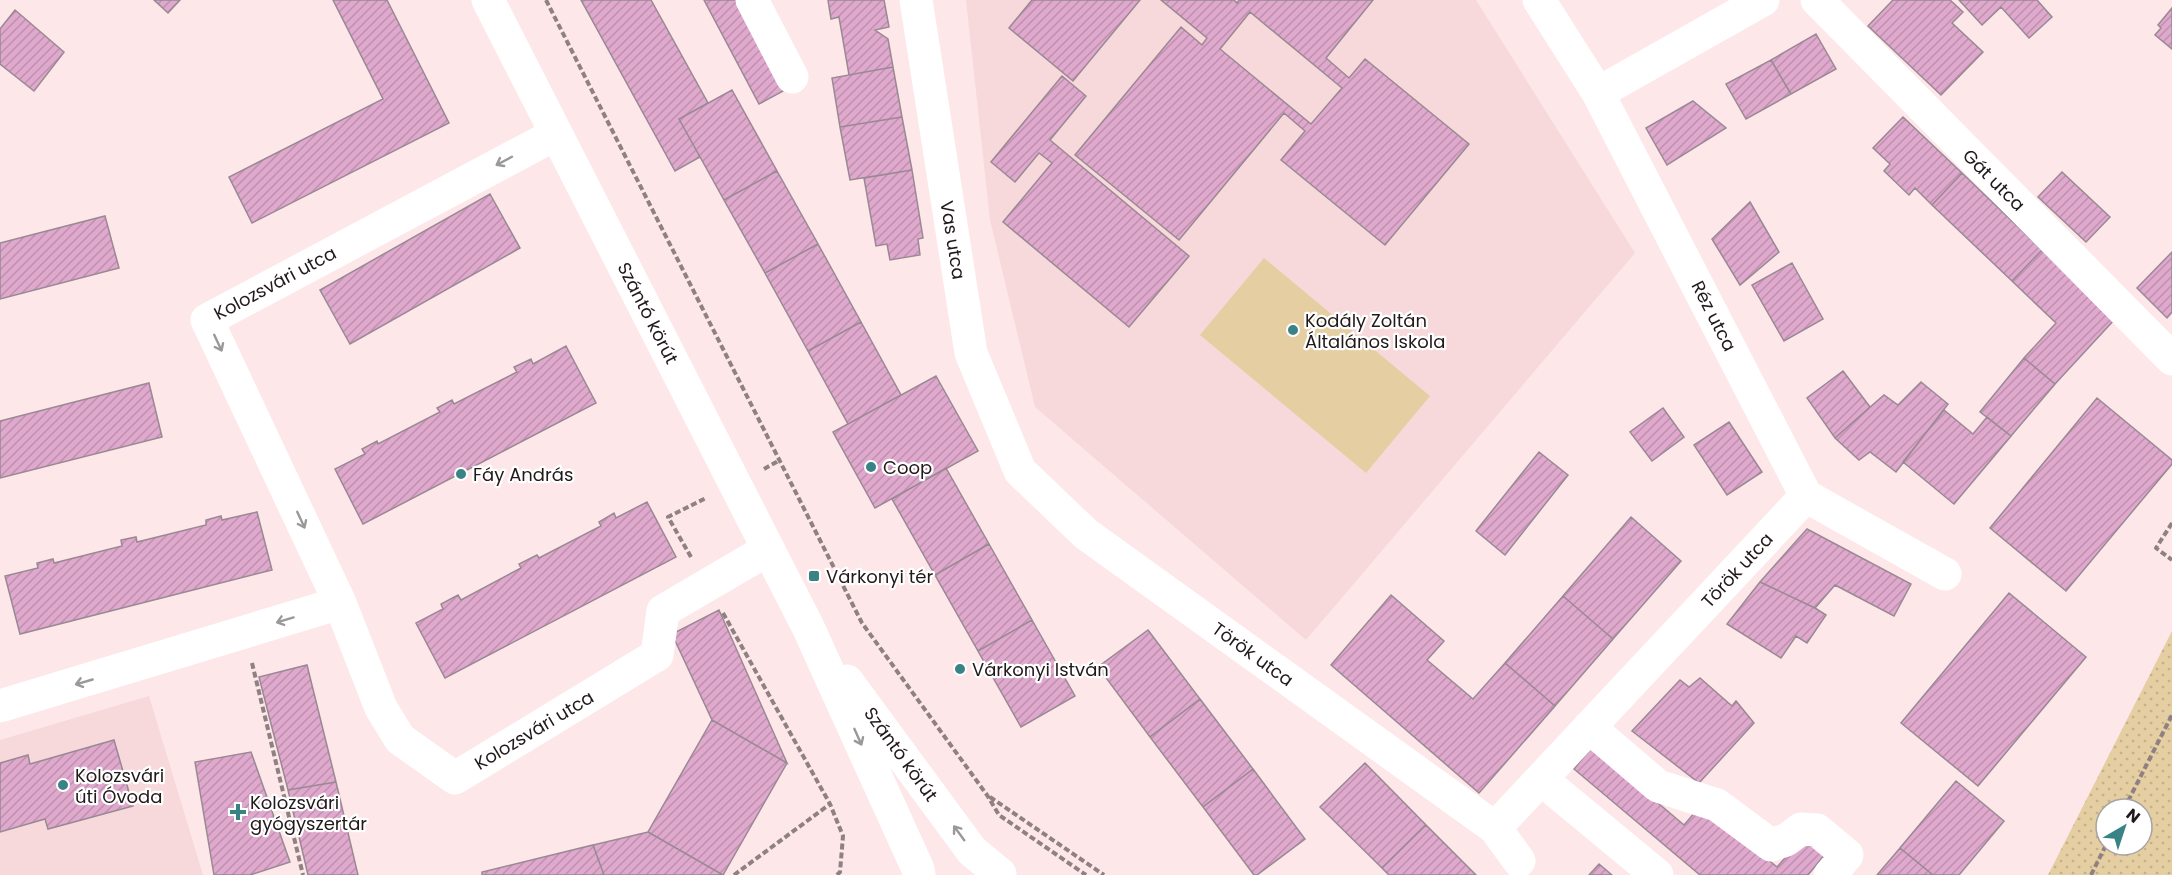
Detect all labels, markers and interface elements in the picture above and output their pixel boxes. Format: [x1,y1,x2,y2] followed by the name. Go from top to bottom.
[1957,143,2031,217] street label: Gát utca
[496,156,514,167] one-way arrow
[934,199,972,281] street label: Vas utca
[209,240,341,326] street label: Kolozsvári utca
[612,258,684,368] street label: Szántó körút
[1686,276,1742,356] street label: Réz utca
[1305,308,1445,354] place label: Kodály Zoltán Általános Iskola
[1286,323,1300,337] marker: Kodály Zoltán Általános Iskola
[213,334,225,352] one-way arrow
[883,455,932,480] place label: Coop
[864,460,878,474] marker: Coop
[473,462,573,487] place label: Fáy András
[454,467,468,481] marker: Fáy András
[296,510,308,528] one-way arrow
[1696,527,1778,613] street label: Török utca
[826,564,933,589] place label: Várkonyi tér
[807,569,821,583] marker: Várkonyi tér
[276,615,295,626] one-way arrow
[1207,616,1299,692] street label: Török utca
[972,657,1109,682] place label: Várkonyi István
[953,662,967,676] marker: Várkonyi István
[75,677,94,688] one-way arrow
[470,684,598,776] street label: Kolozsvári utca
[858,702,944,806] street label: Szántó körút
[853,728,864,746] one-way arrow
[75,763,164,809] place label: Kolozsvári úti Óvoda
[56,778,70,792] marker: Kolozsvári úti Óvoda
[250,790,367,836] place label: Kolozsvári gyógyszertár
[2094,797,2154,857] north arrow
[2121,803,2145,828] text: N
[231,805,245,819] marker: Kolozsvári gyógyszertár
[953,826,965,842] one-way arrow

